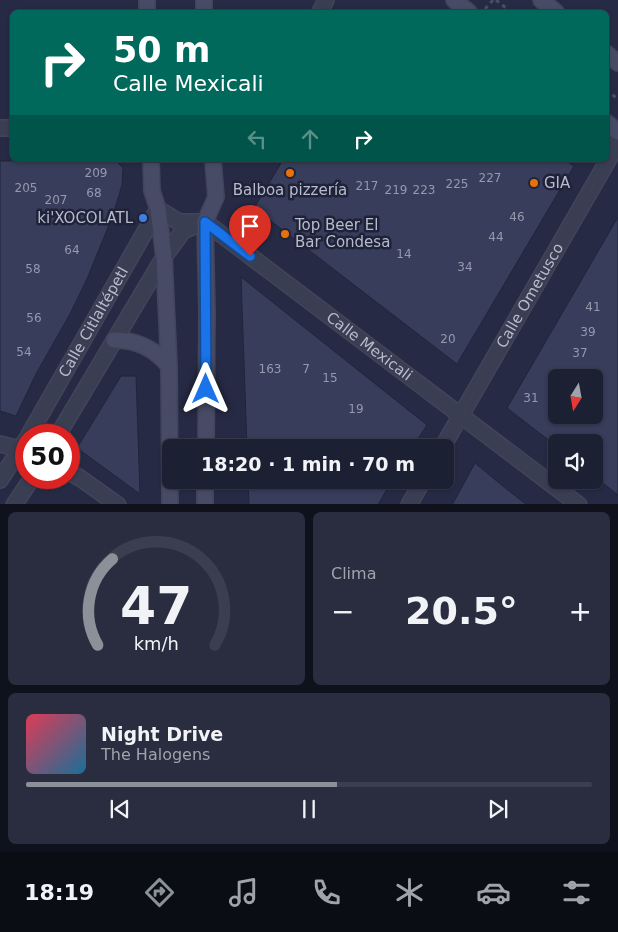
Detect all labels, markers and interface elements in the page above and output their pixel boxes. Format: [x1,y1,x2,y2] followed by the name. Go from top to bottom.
[30,30,95,95] icon: right
[113,30,210,70] text: 50 m
[113,71,264,96] text: Calle Mexicali
[243,125,271,153] icon: left
[296,125,324,153] icon: ahead
[349,125,377,153] icon: right
[85,166,107,180] house number: 209
[284,167,296,179] marker: Balboa pizzería
[479,171,501,185] house number: 227
[544,174,571,192] place label: GIA
[446,177,468,191] house number: 225
[528,177,540,189] marker: GIA
[356,179,378,193] house number: 217
[15,181,37,195] house number: 205
[233,181,347,199] place label: Balboa pizzería
[385,183,407,197] house number: 219
[413,183,435,197] house number: 223
[86,186,102,200] house number: 68
[45,193,67,207] house number: 207
[229,205,271,256] pin
[37,209,134,227] place label: ki'XOCOLATL
[509,210,525,224] house number: 46
[137,212,149,224] marker: ki'XOCOLATL
[236,212,264,240] icon: arrive
[294,216,390,251] place label: Top Beer El Bar Condesa
[279,228,291,240] marker: Top Beer El Bar Condesa
[488,230,504,244] house number: 44
[493,240,567,351] street label: Calle Ometusco
[64,243,80,257] house number: 64
[396,247,412,261] house number: 14
[457,260,473,274] house number: 34
[25,262,41,276] house number: 58
[55,264,132,380] street label: Calle Citlaltépetl
[585,300,601,314] house number: 41
[323,308,416,385] street label: Calle Mexicali
[26,311,42,325] house number: 56
[580,325,596,339] house number: 39
[440,332,456,346] house number: 20
[16,345,32,359] house number: 54
[572,346,588,360] house number: 37
[179,362,231,414] position arrow
[259,362,281,376] house number: 163
[302,362,310,376] house number: 7
[548,369,602,424] north arrow
[548,369,603,489] map controls
[322,371,338,385] house number: 15
[523,391,539,405] house number: 31
[348,402,364,416] house number: 19
[15,424,80,489] speed limit sign: 50
[548,434,603,489] button: sound
[201,453,415,475] text: 18:20 · 1 min · 70 m
[331,564,376,583] text: Clima
[120,576,193,636] text: 47
[405,589,518,633] text: 20.5°
[331,595,354,628] text: −
[569,595,592,628] text: +
[134,633,179,654] text: km/h
[101,723,223,745] text: Night Drive
[101,745,210,764] text: The Halogens
[106,795,134,823] icon: previous
[295,795,323,823] icon: pause
[484,795,512,823] icon: next
[142,875,177,910] icon: directions
[226,875,261,910] icon: music
[309,875,344,910] icon: phone
[392,875,427,910] icon: climate
[476,875,511,910] icon: car
[559,875,594,910] icon: filters
[24,880,94,905] text: 18:19

